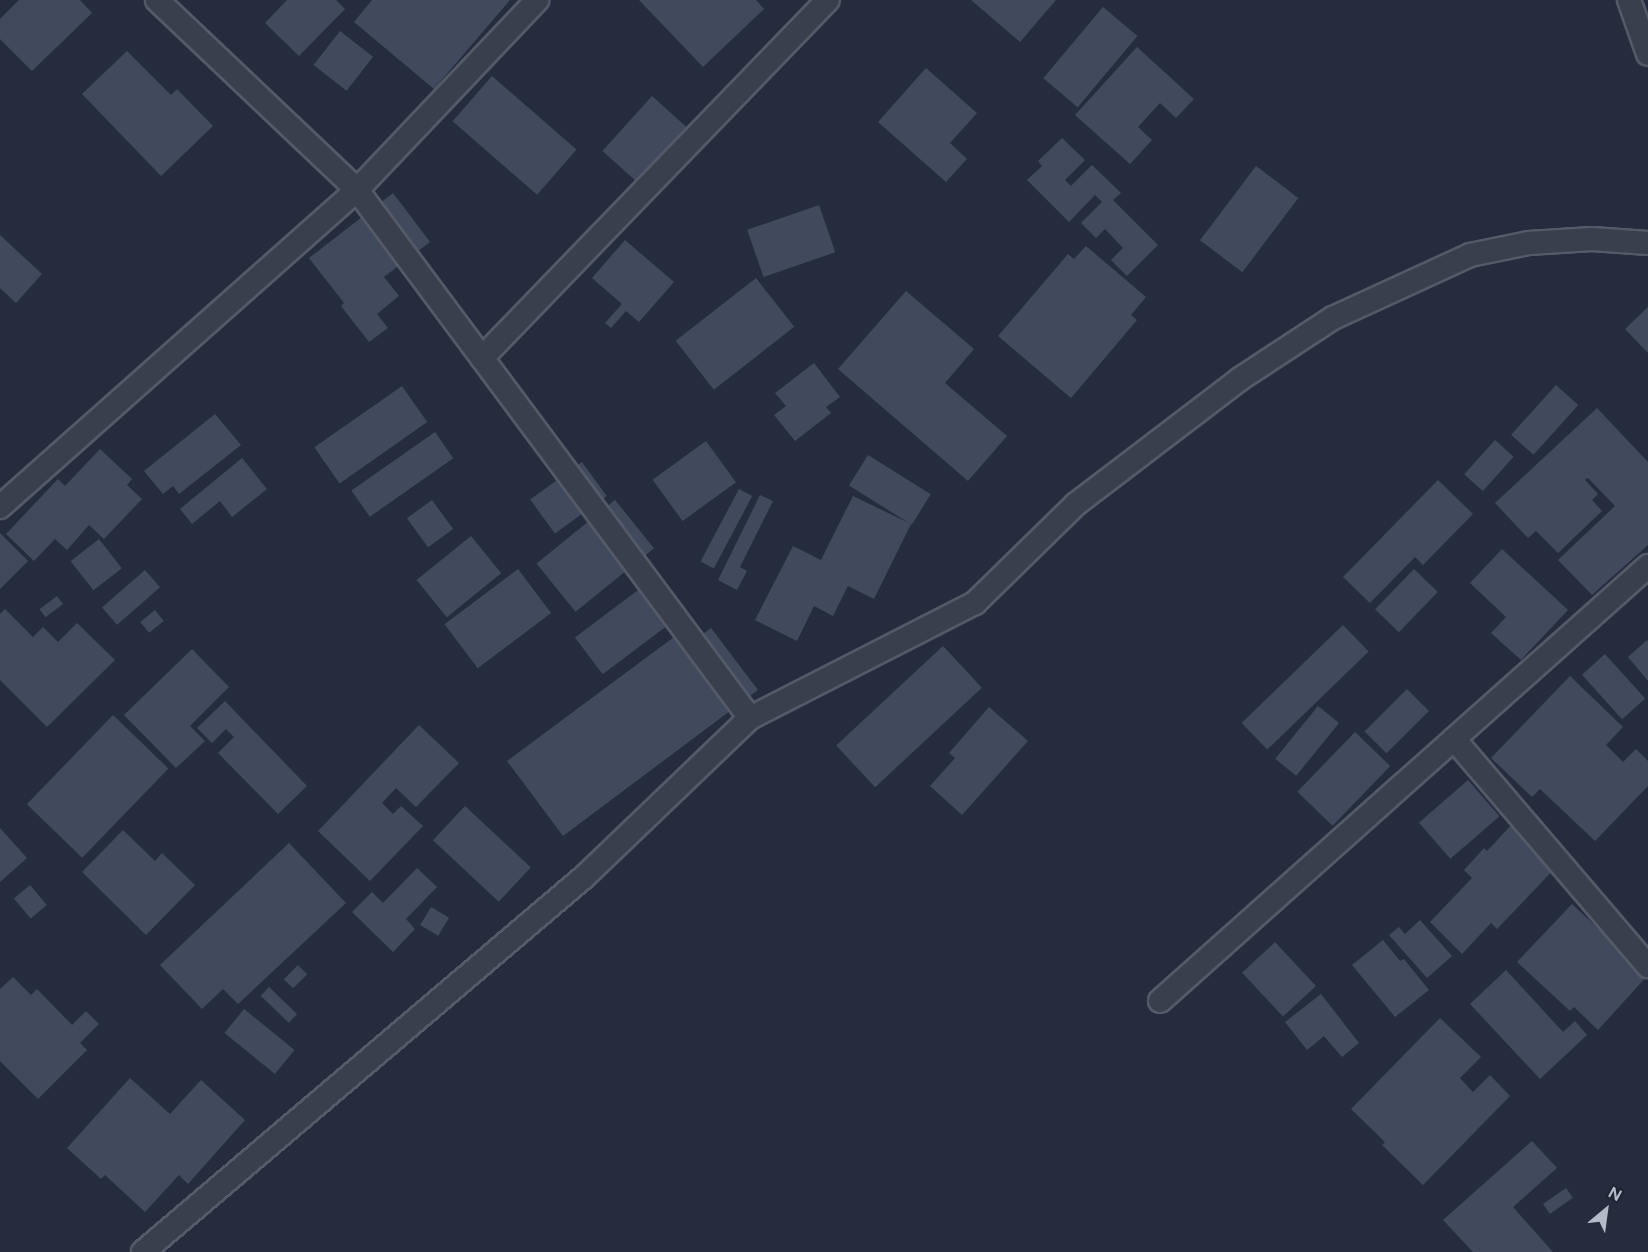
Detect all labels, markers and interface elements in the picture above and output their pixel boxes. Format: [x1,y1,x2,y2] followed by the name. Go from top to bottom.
[1576,1180,1636,1240] north arrow
[1605,1183,1625,1205] text: N

